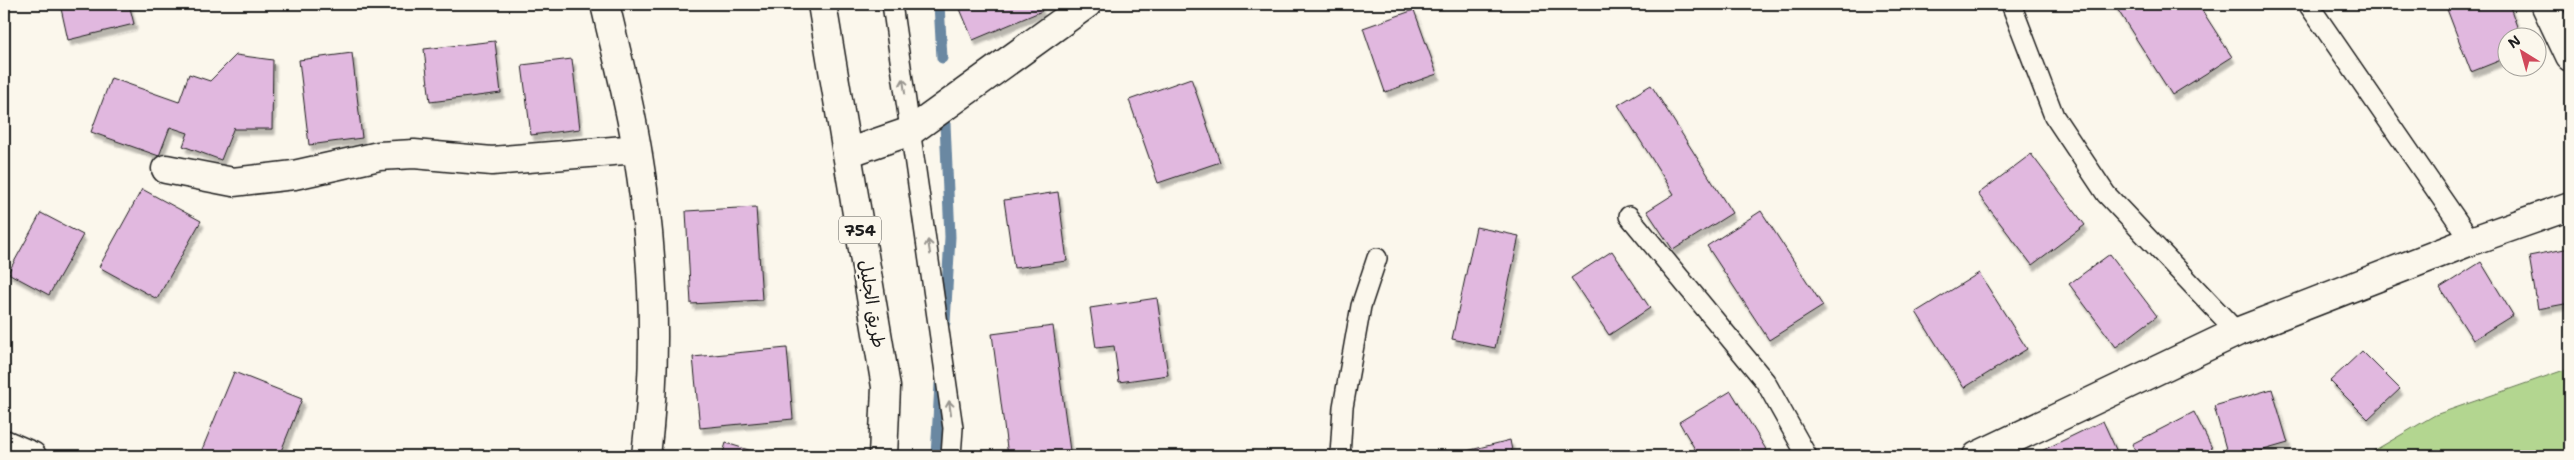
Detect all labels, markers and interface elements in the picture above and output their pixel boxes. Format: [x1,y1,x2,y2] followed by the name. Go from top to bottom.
[2496,28,2546,78] north arrow
[2504,31,2524,52] text: N
[899,78,909,94] one-way arrow
[839,216,881,244] road number: 754
[923,239,933,255] one-way arrow
[853,258,891,350] street label: طريق الجليل
[945,400,955,416] one-way arrow

